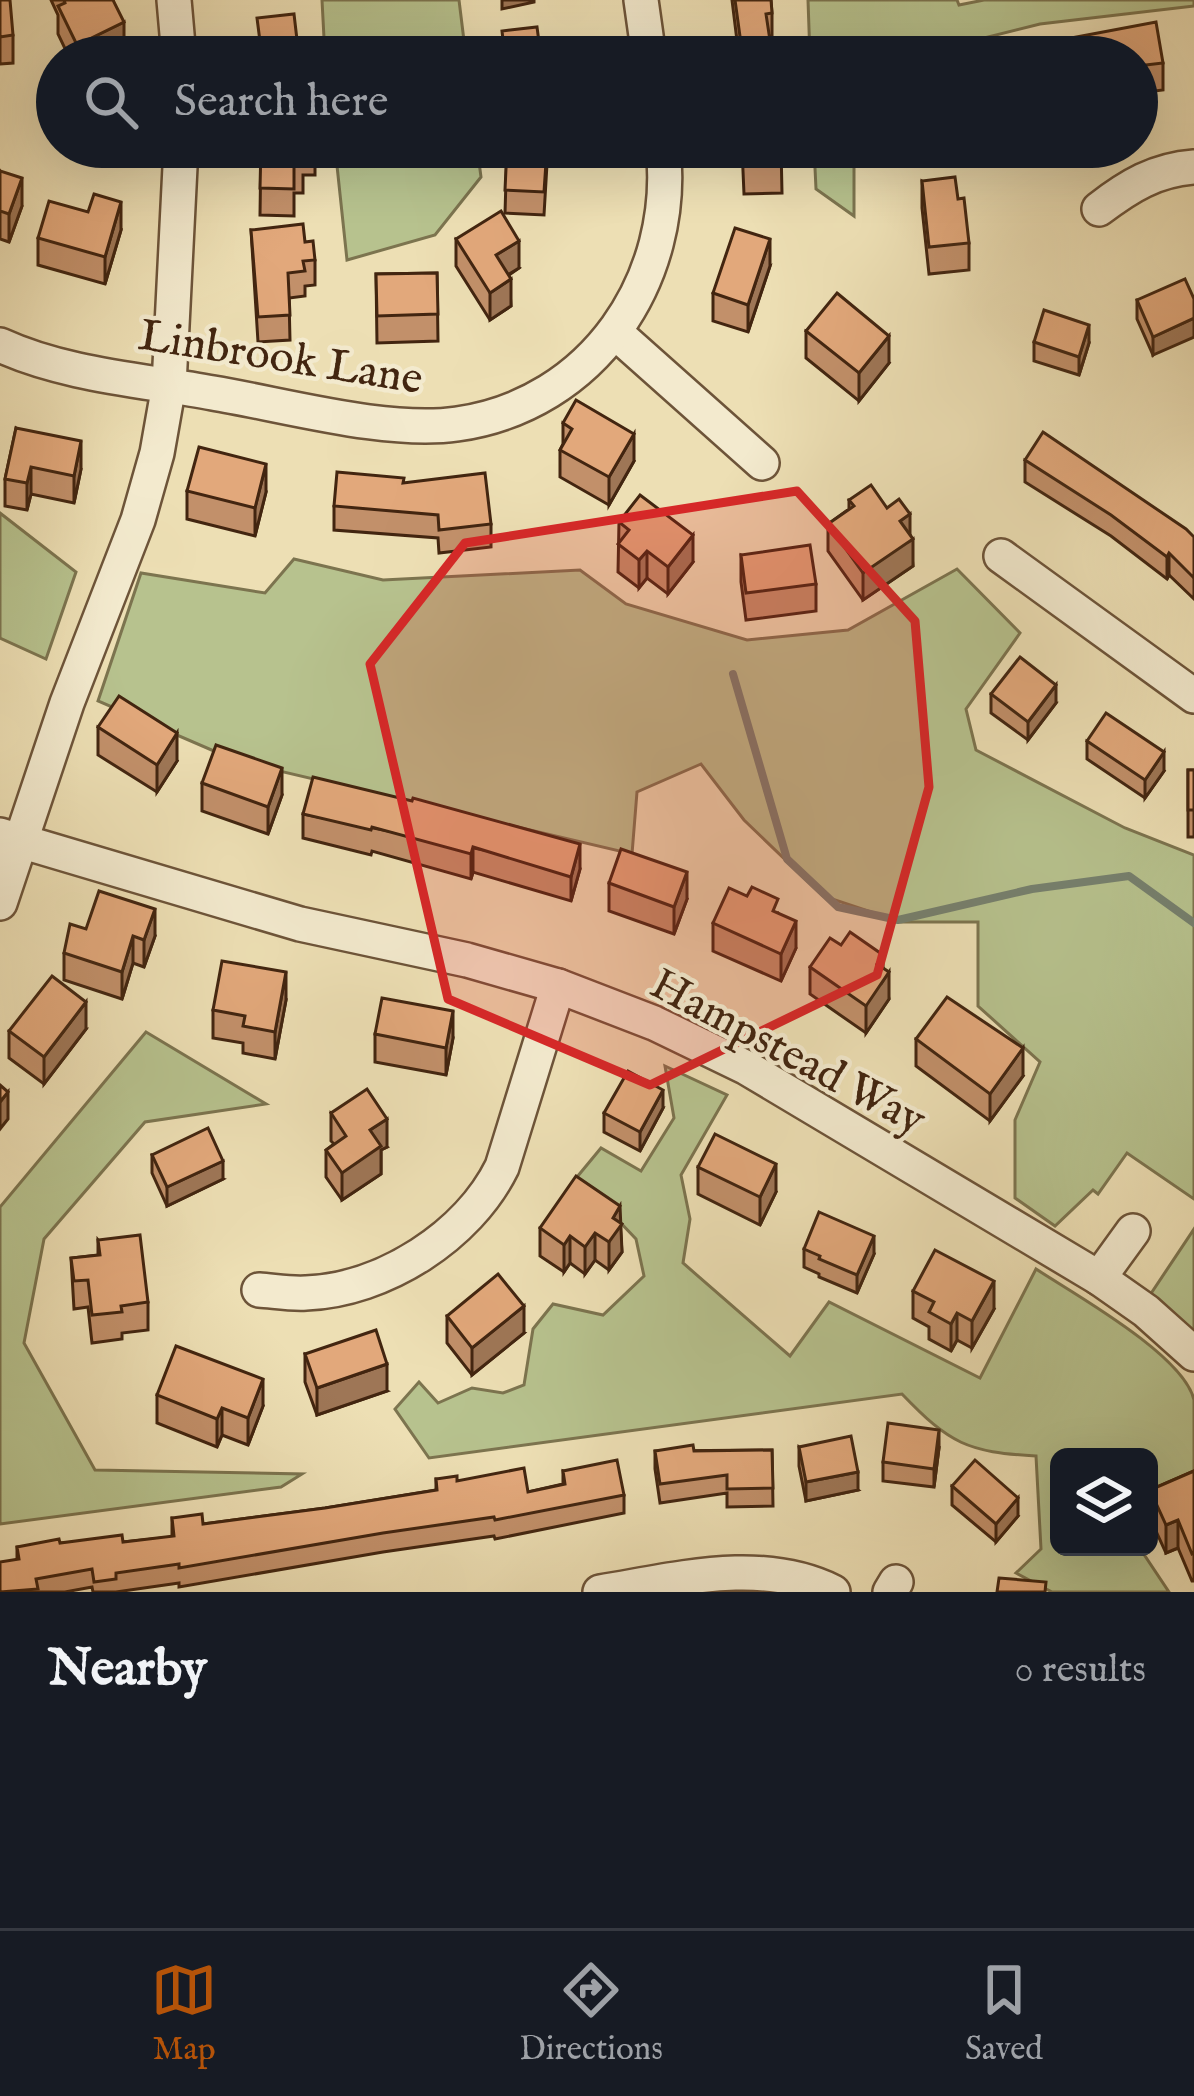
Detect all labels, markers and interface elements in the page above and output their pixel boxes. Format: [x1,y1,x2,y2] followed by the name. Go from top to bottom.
[36,36,1158,168] search box
[78,69,144,135] icon: search
[174,74,388,131] text: Search here
[134,308,426,409] street label: Linbrook Lane
[640,957,936,1150] street label: Hampstead Way
[1050,1448,1158,1556] map controls
[1050,1448,1158,1556] button: layers
[48,1638,207,1703] text: Nearby
[1014,1646,1146,1695] text: 0 results
[151,1957,217,2071] tab: Map
[519,1957,663,2071] tab: Directions
[965,1957,1043,2071] tab: Saved

